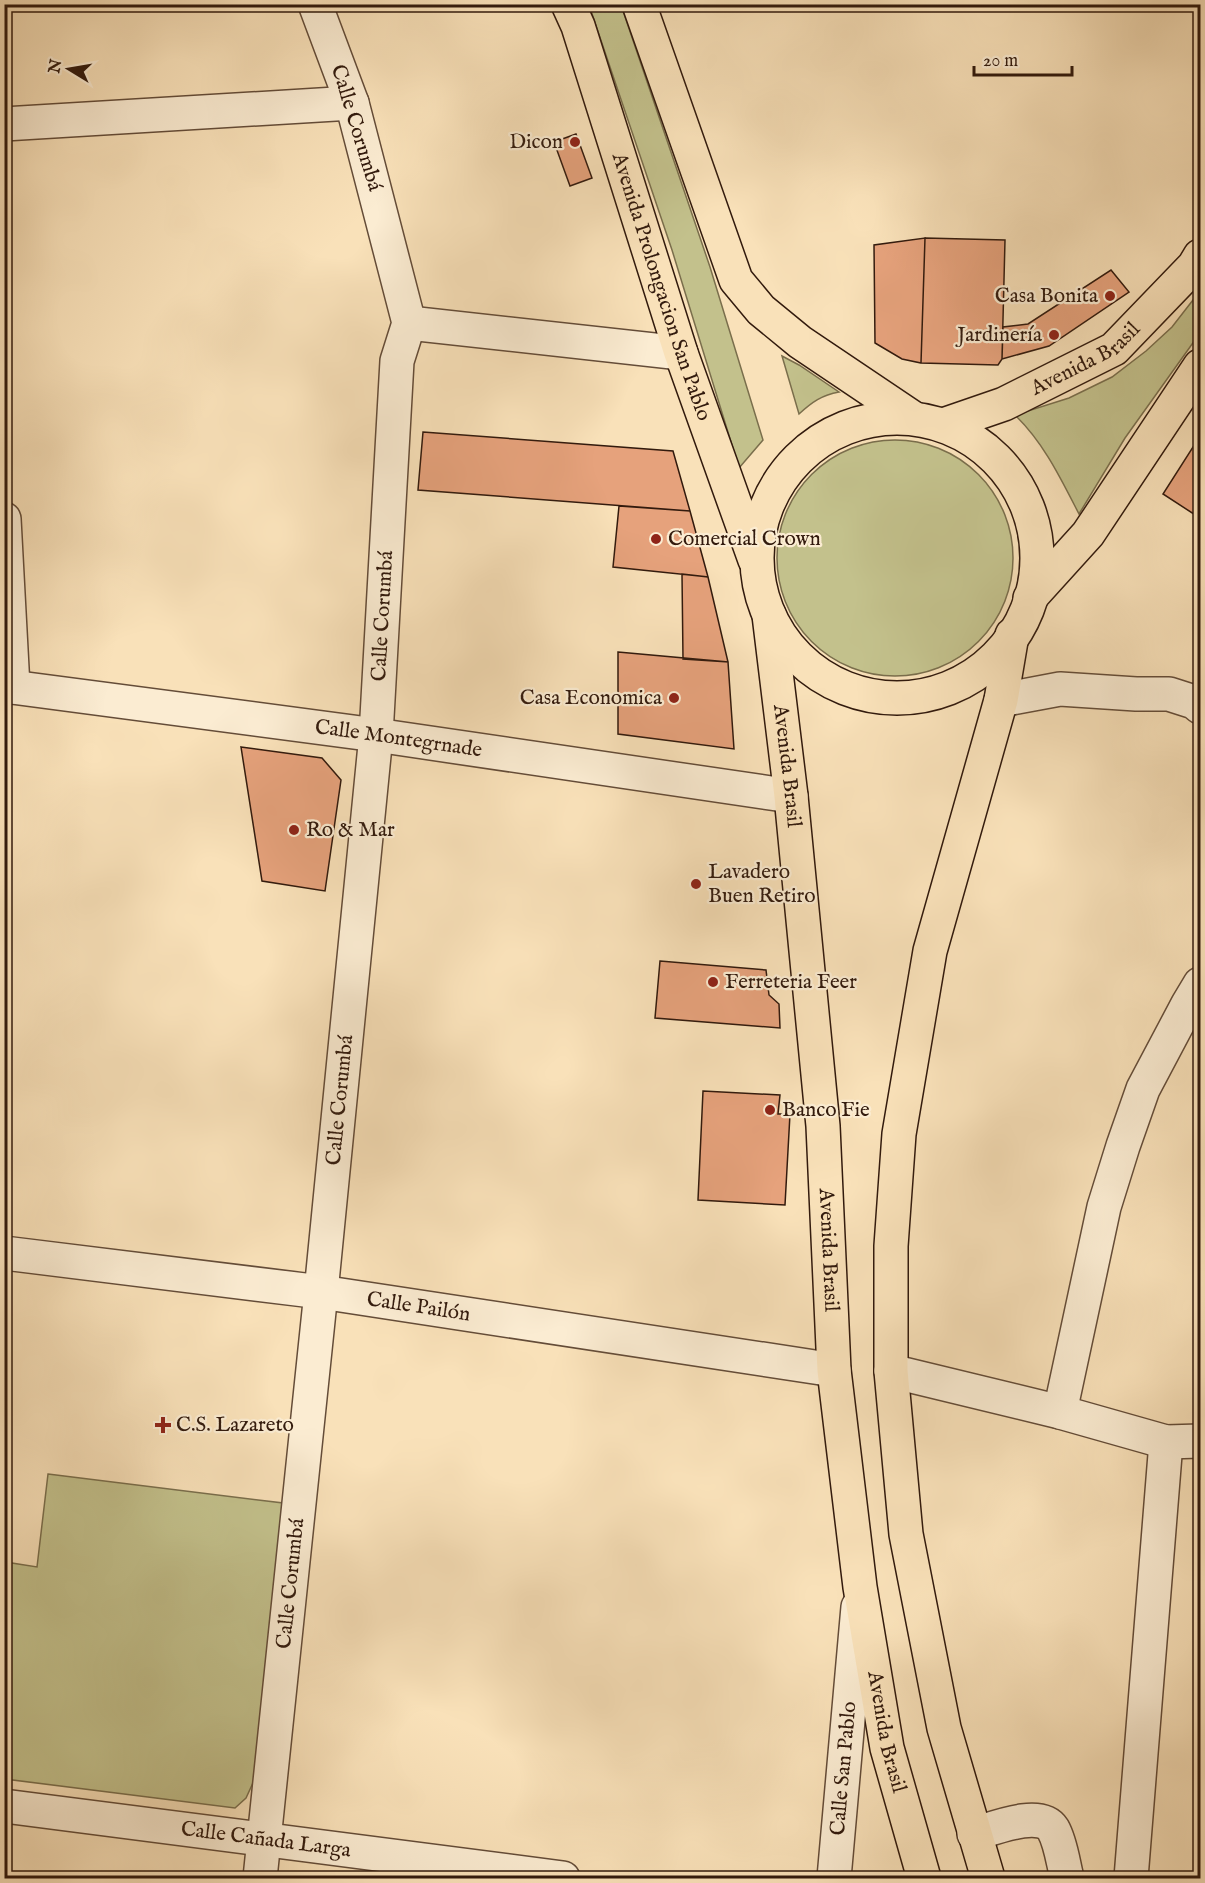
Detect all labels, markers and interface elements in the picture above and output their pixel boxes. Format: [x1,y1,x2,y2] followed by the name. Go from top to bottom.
[39,39,99,99] north arrow
[974,39,1072,77] scale bar
[983,50,1018,73] text: 20 m
[45,58,67,76] text: N
[324,61,388,195] street label: Calle Corumbá
[509,129,563,156] place label: Dicon
[568,135,582,149] marker: Dicon
[605,148,718,425] street label: Avenida Prolongacion San Pablo
[995,283,1099,310] place label: Casa Bonita
[1103,289,1117,303] marker: Casa Bonita
[1025,316,1146,402] street label: Avenida Brasil
[955,322,1043,349] place label: Jardinería
[1047,328,1061,342] marker: Jardinería
[668,526,821,553] place label: Comercial Crown
[649,532,663,546] marker: Comercial Crown
[366,549,400,682] street label: Calle Corumbá
[520,685,663,712] place label: Casa Economica
[667,691,681,705] marker: Casa Economica
[766,702,808,829] street label: Avenida Brasil
[313,714,484,764] street label: Calle Montegrnade
[306,817,395,844] place label: Ro & Mar
[287,823,301,837] marker: Ro & Mar
[708,859,816,910] place label: Lavadero Buen Retiro
[689,877,703,891] marker: Lavadero Buen Retiro
[725,969,857,996] place label: Ferreteria Feer
[706,975,720,989] marker: Ferreteria Feer
[320,1033,360,1167] street label: Calle Corumbá
[782,1097,870,1124] place label: Banco Fie
[763,1103,777,1117] marker: Banco Fie
[812,1187,845,1313] street label: Avenida Brasil
[365,1286,472,1328] street label: Calle Pailón
[176,1412,294,1439] place label: C.S. Lazareto
[154,1416,172,1434] marker: C.S. Lazareto
[270,1516,311,1650] street label: Calle Corumbá
[861,1668,913,1796] street label: Avenida Brasil
[824,1700,863,1837] street label: Calle San Pablo
[179,1815,353,1864] street label: Calle Cañada Larga

